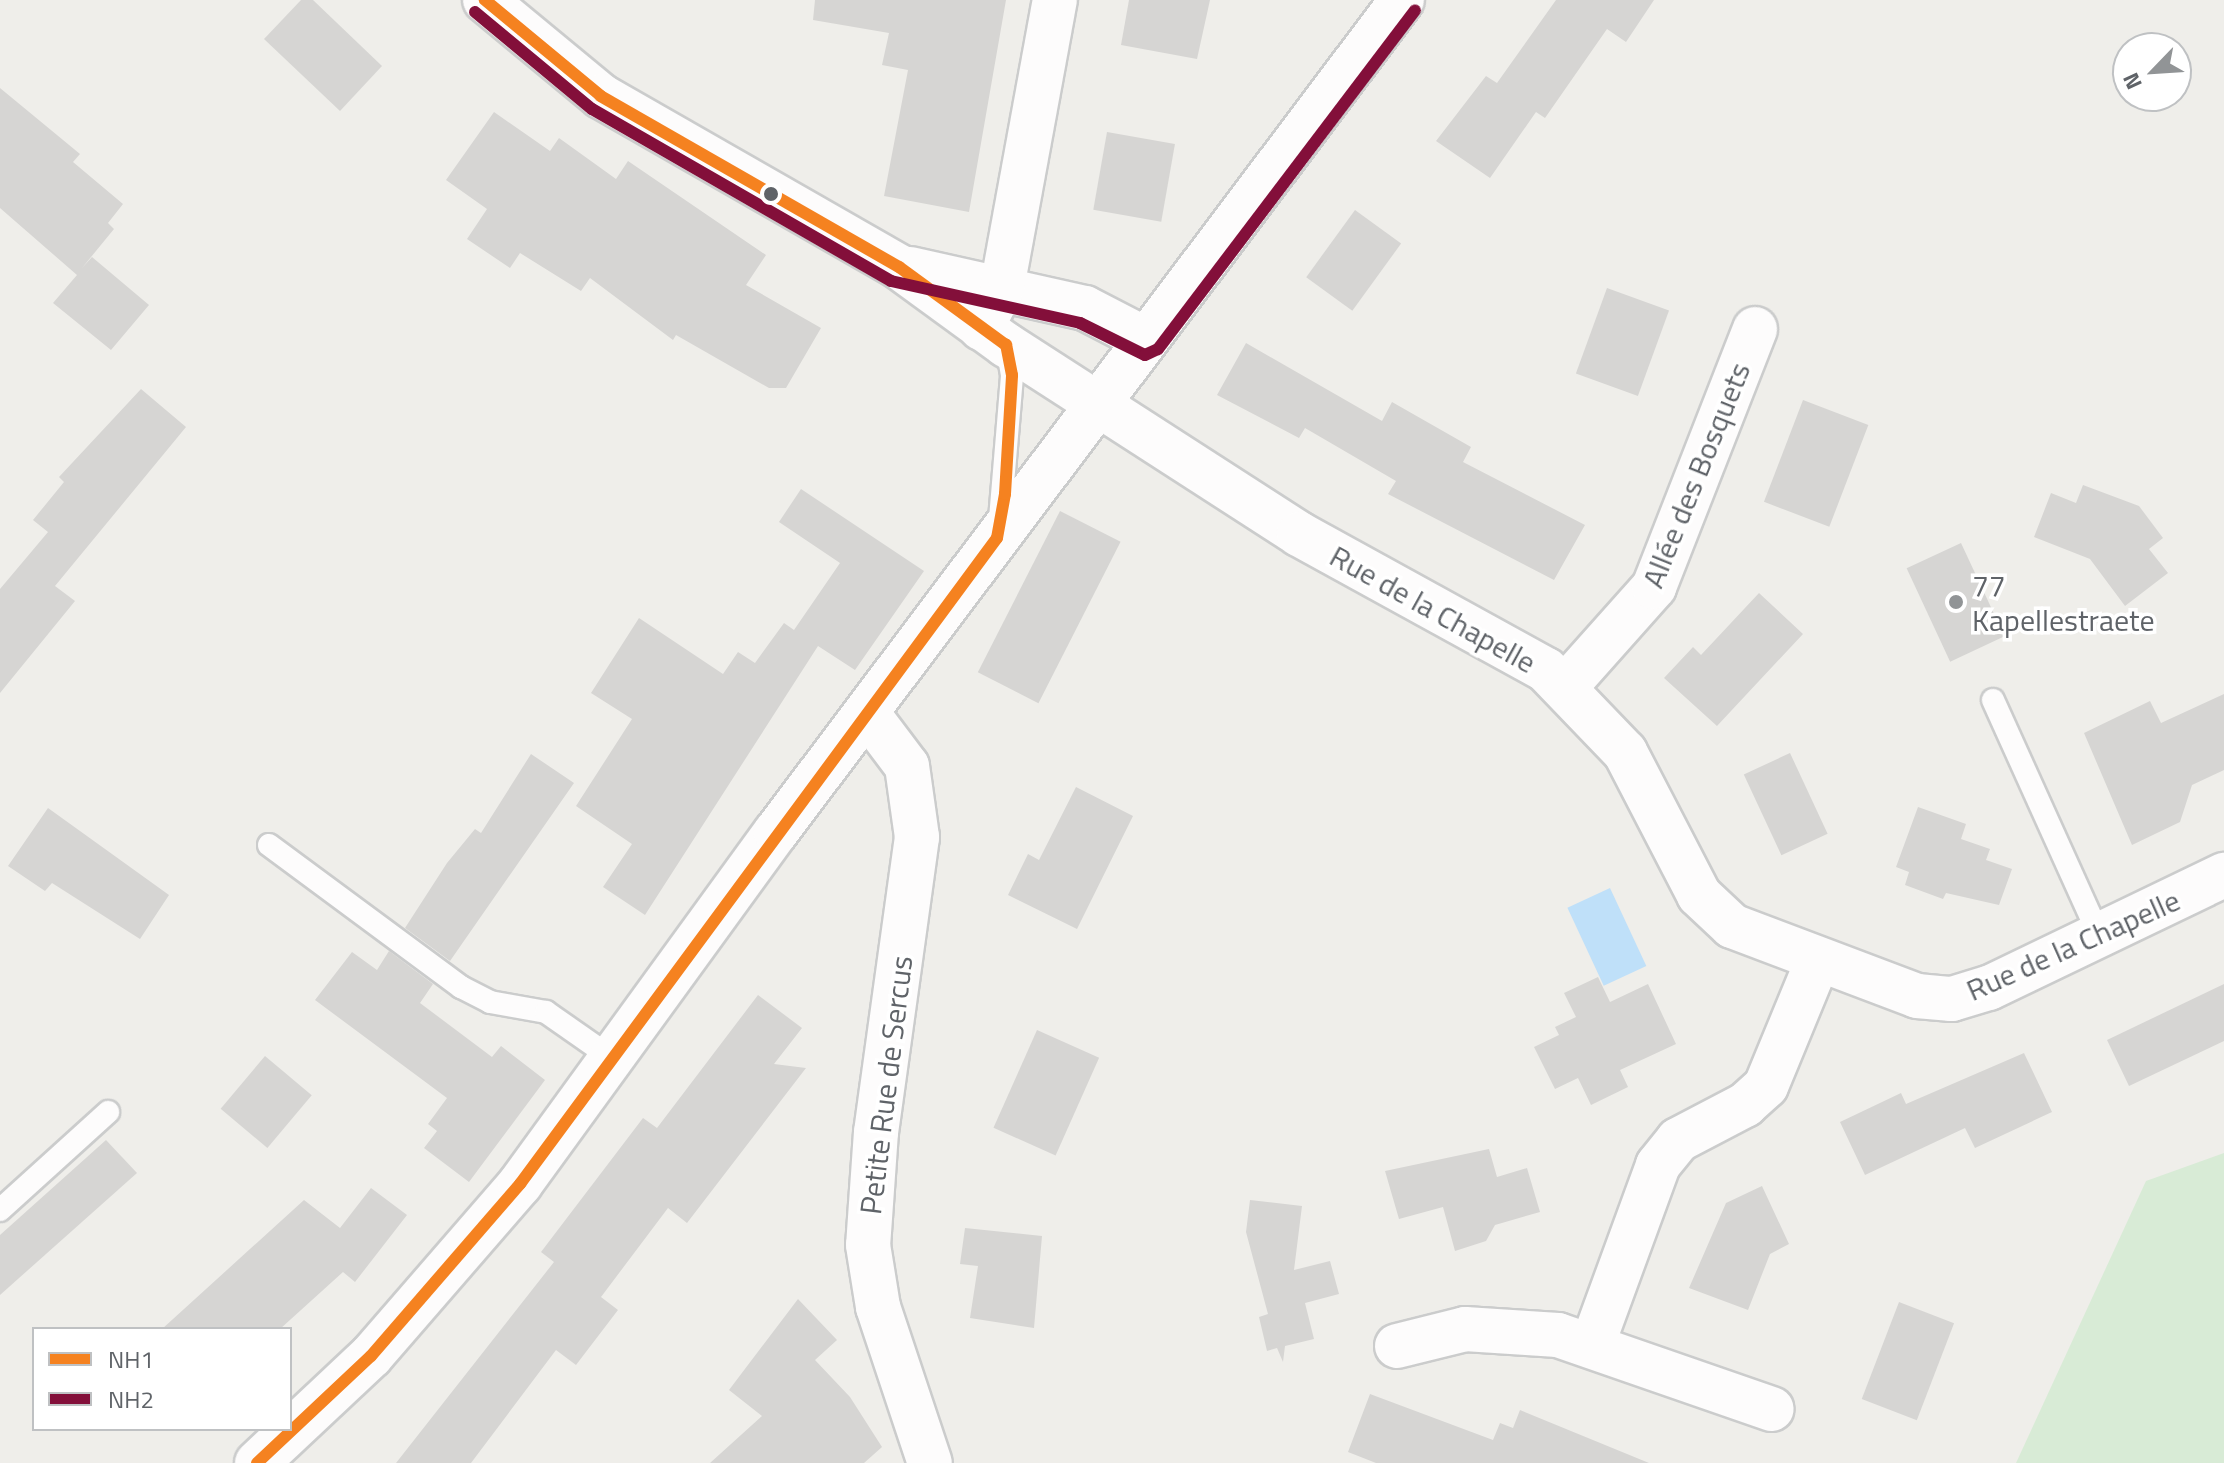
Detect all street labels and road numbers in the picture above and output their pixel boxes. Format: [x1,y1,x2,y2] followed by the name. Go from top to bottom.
[1634,357,1758,593] street label: Allée des Bosquets
[1324,538,1542,680] street label: Rue de la Chapelle
[1961,882,2185,1008] street label: Rue de la Chapelle
[852,954,920,1216] street label: Petite Rue de Sercus

